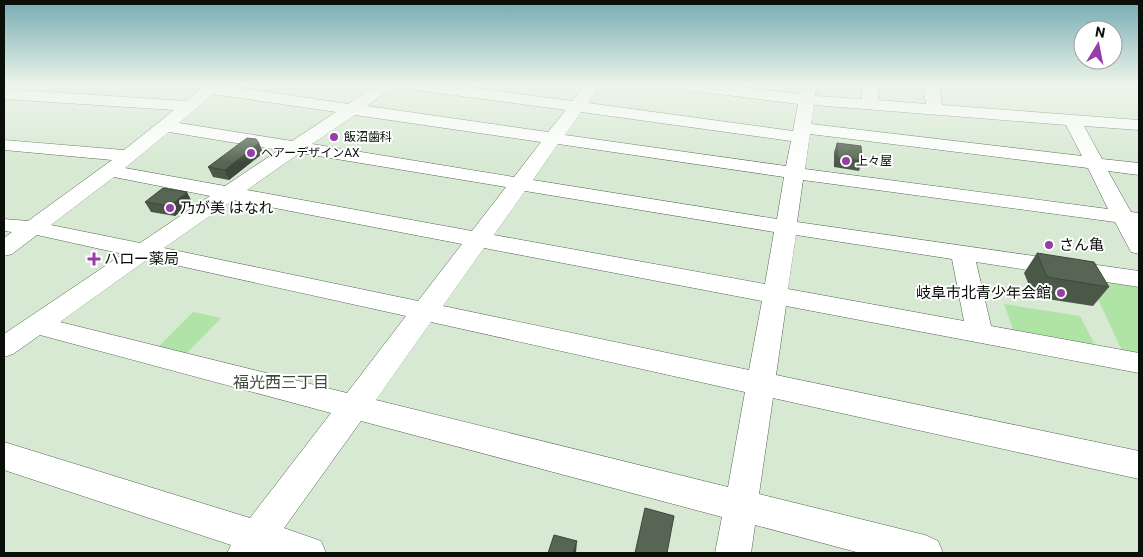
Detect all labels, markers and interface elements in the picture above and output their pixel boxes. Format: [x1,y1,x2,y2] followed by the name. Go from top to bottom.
[1073,20,1123,70] north arrow
[1094,23,1107,41] text: N
[344,130,392,144] place label: 飯沼歯科
[328,131,340,143] marker: 飯沼歯科
[261,146,360,160] place label: ヘアーデザインAX
[245,147,257,159] marker: ヘアーデザインAX
[856,154,892,168] place label: 上々屋
[840,155,852,167] marker: 上々屋
[180,199,274,217] place label: 乃が美 はなれ
[164,202,176,214] marker: 乃が美 はなれ
[1059,236,1104,254] place label: さん亀
[1043,239,1055,251] marker: さん亀
[104,250,179,268] place label: ハロー薬局
[88,253,100,265] marker: ハロー薬局
[916,284,1051,302] place label: 岐阜市北青少年会館
[1055,287,1067,299] marker: 岐阜市北青少年会館
[233,373,329,392] district label: 福光西三丁目

